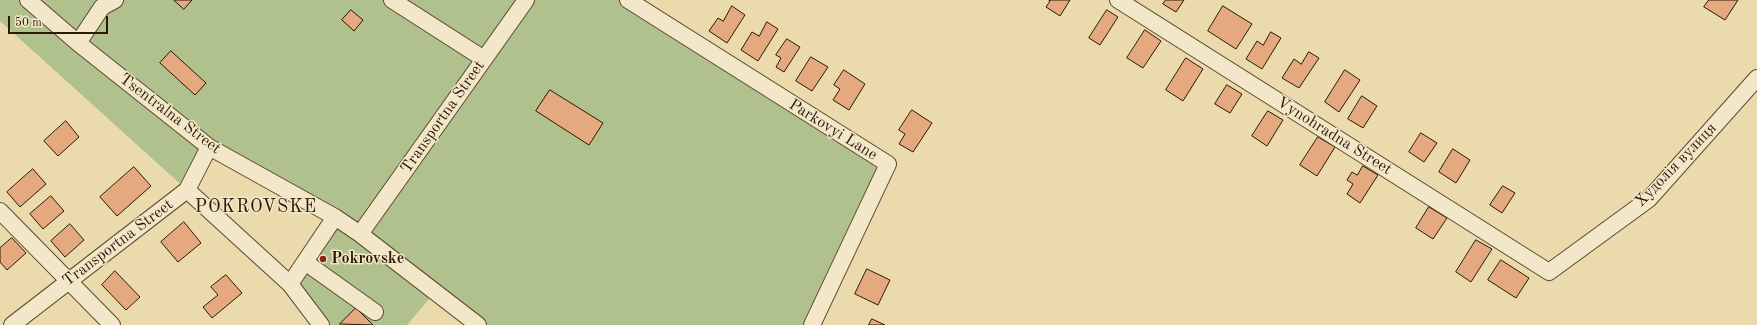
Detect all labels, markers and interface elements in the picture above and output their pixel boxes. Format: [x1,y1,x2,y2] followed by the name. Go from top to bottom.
[10,8,110,34] scale bar
[15,17,42,29] text: 50 m
[397,57,489,177] street label: Transportna Street
[115,70,225,158] street label: Tsentralna Street
[1273,93,1395,179] street label: Vynohradna Street
[785,95,881,165] street label: Parkovyi Lane
[1631,119,1721,211] street label: Худолія вулиця
[59,195,177,291] street label: Transportna Street
[195,196,317,218] district label: POKROVSKE
[331,249,404,269] place label: Pokrovske
[318,254,328,264] marker: Pokrovske

